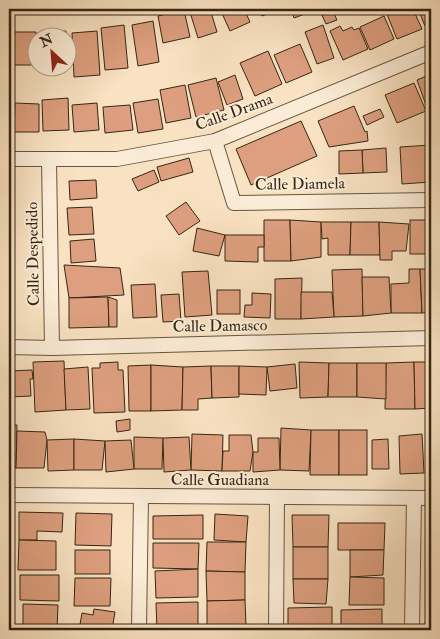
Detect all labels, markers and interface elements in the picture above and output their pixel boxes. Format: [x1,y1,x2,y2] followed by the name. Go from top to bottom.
[28,28,78,78] north arrow
[36,30,56,52] text: N
[193,89,276,135] street label: Calle Drama
[255,173,346,195] street label: Calle Diamela
[22,202,45,306] street label: Calle Despedido
[173,315,268,337] street label: Calle Damasco
[171,470,270,490] street label: Calle Guadiana

